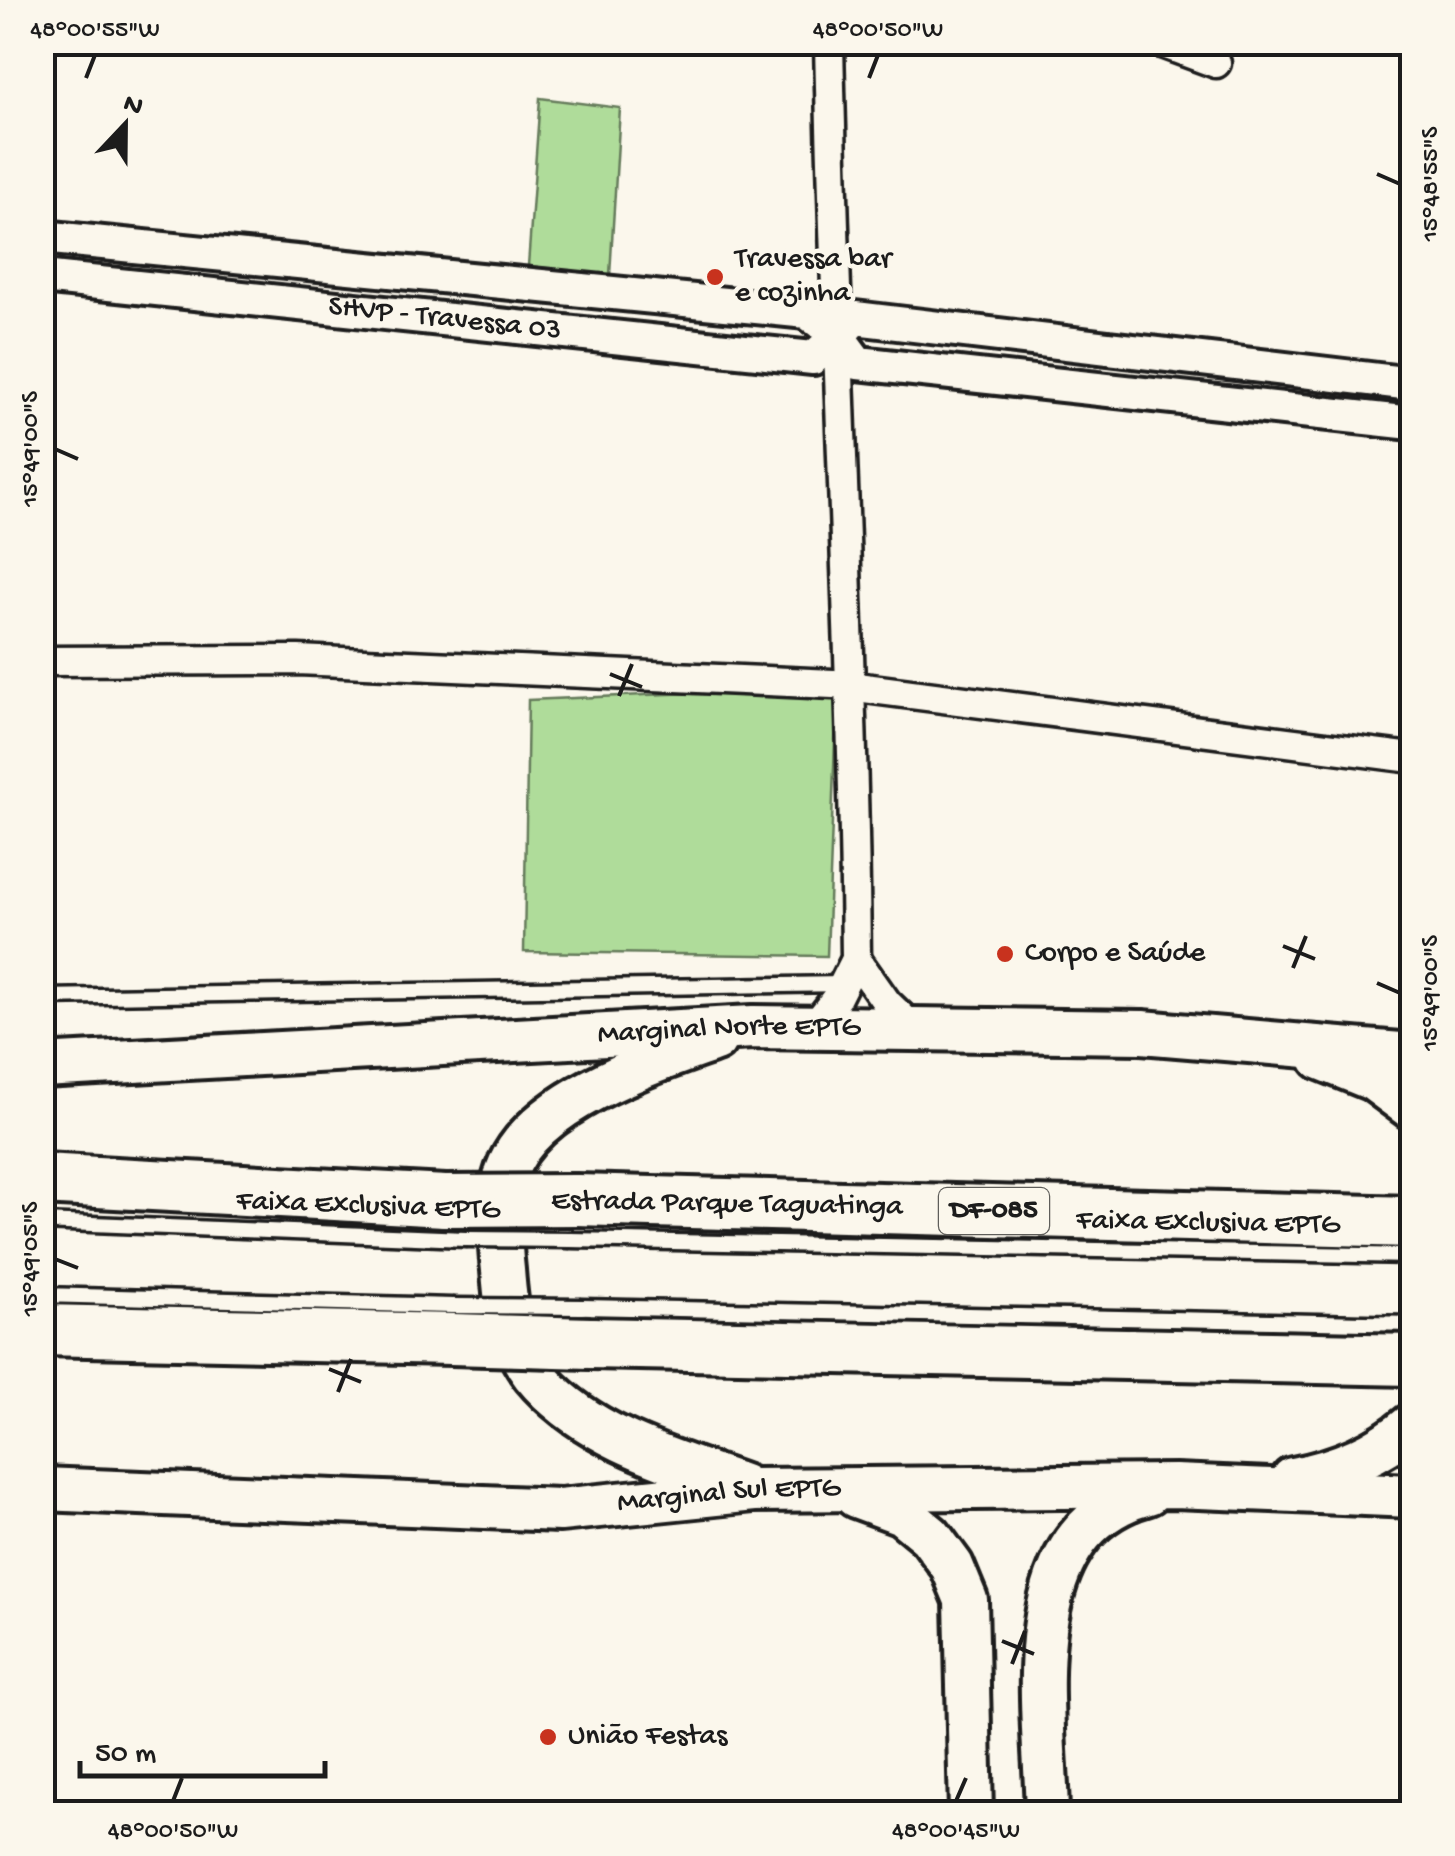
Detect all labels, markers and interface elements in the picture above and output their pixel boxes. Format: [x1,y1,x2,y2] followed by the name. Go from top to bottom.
[30,17,160,46] text: 48°00'55"W
[813,17,943,46] text: 48°00'50"W
[75,75,175,175] north arrow
[118,87,147,125] text: N
[1418,126,1447,242] text: 15°48'55"S
[733,243,894,312] place label: Travessa bar e cozinha
[704,266,726,288] marker: Travessa bar e cozinha
[327,290,563,349] street label: SHVP - Travessa 03
[18,391,47,508] text: 15°49'00"S
[1418,935,1447,1052] text: 15°49'00"S
[1025,937,1206,972] place label: Corpo e Saúde
[994,943,1016,965] marker: Corpo e Saúde
[597,1009,862,1053] street label: Marginal Norte EPTG
[551,1184,904,1226] street label: Estrada Parque Taguatinga
[235,1185,501,1229] street label: Faixa Exclusiva EPTG
[939,1188,1049,1234] road number: DF-085
[18,1201,47,1317] text: 15°49'05"S
[1075,1204,1341,1244] street label: Faixa Exclusiva EPTG
[616,1472,842,1521] street label: Marginal Sul EPTG
[80,1716,325,1778] scale bar
[568,1720,728,1755] place label: União Festas
[537,1726,559,1748] marker: União Festas
[95,1738,156,1773] text: 50 m
[108,1818,238,1847] text: 48°00'50"W
[892,1818,1020,1847] text: 48°00'45"W

